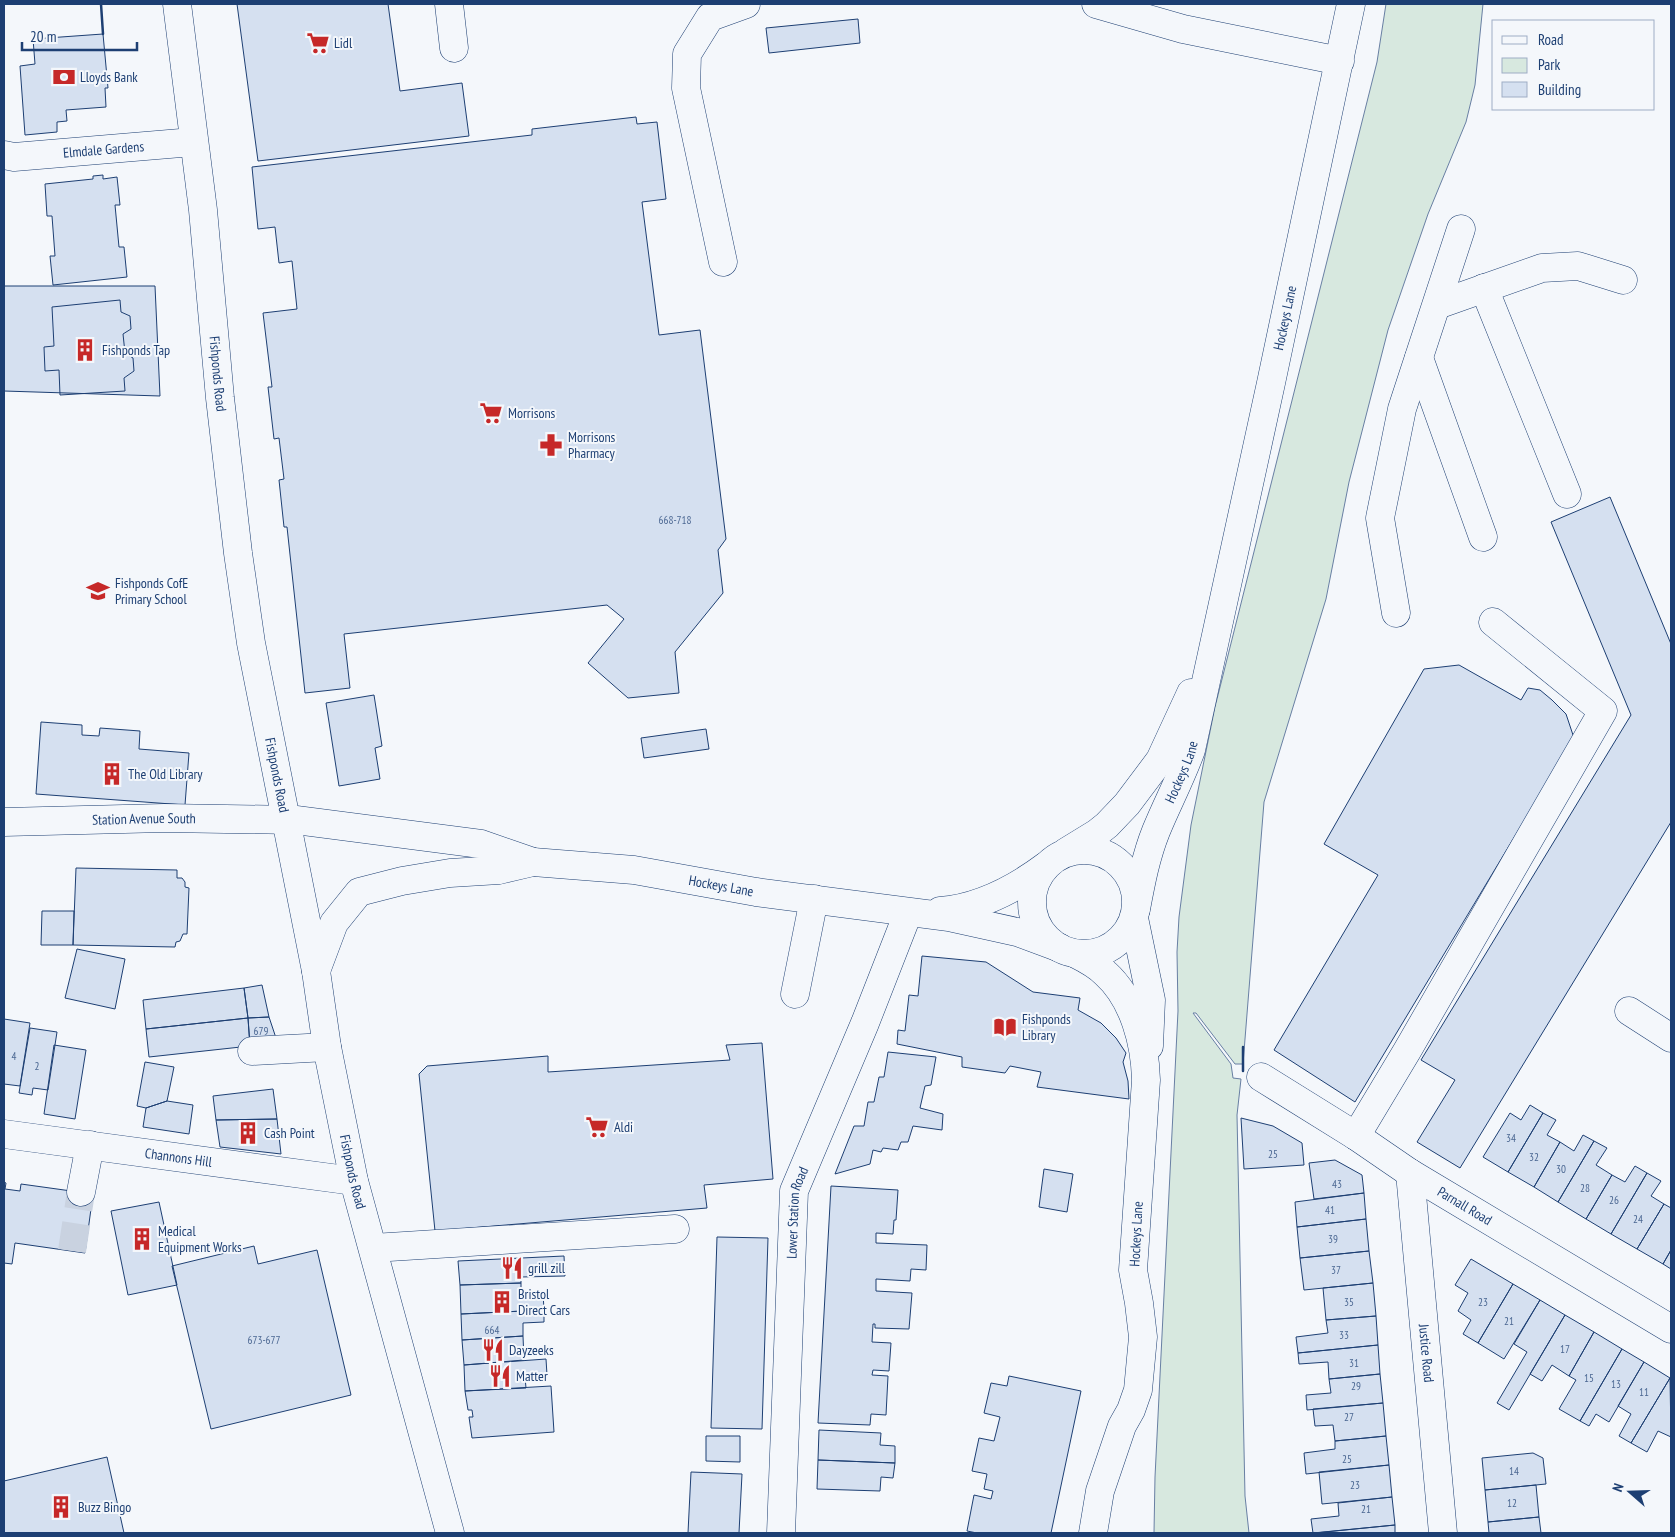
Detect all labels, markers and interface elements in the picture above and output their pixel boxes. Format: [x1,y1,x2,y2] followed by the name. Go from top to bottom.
[22,20,138,52] scale bar
[1492,20,1655,110] legend
[30,27,56,46] text: 20 m
[305,30,331,56] supermarket icon: Lidl
[1538,30,1564,49] text: Road
[334,34,353,52] place label: Lidl
[1538,55,1560,74] text: Park
[51,64,77,90] bank icon: Lloyds Bank
[80,68,138,86] place label: Lloyds Bank
[1538,80,1581,99] text: Building
[62,137,145,162] street label: Elmdale Gardens
[1269,284,1300,352] street label: Hockeys Lane
[205,335,230,412] street label: Fishponds Road
[72,337,98,363] building icon: Fishponds Tap
[102,341,170,359] place label: Fishponds Tap
[478,400,504,426] supermarket icon: Morrisons
[508,404,556,422] place label: Morrisons
[568,428,616,462] place label: Morrisons Pharmacy
[538,432,564,458] pharmacy icon: Morrisons Pharmacy
[659,513,691,527] house number: 668-718
[115,574,188,608] place label: Fishponds CofE Primary School
[85,578,111,604] school or university icon: Fishponds CofE Primary School
[261,736,293,814] street label: Fishponds Road
[1161,739,1202,806] street label: Hockeys Lane
[99,761,125,787] building icon: The Old Library
[128,765,203,783] place label: The Old Library
[92,809,196,829] street label: Station Avenue South
[687,871,755,900] street label: Hockeys Lane
[1022,1010,1071,1044] place label: Fishponds Library
[992,1014,1018,1040] library icon: Fishponds Library
[254,1024,268,1038] house number: 679
[12,1049,17,1063] house number: 4
[35,1059,40,1073] house number: 2
[584,1114,610,1140] supermarket icon: Aldi
[614,1118,633,1136] place label: Aldi
[235,1120,261,1146] building icon: Cash Point
[264,1124,315,1142] place label: Cash Point
[1506,1131,1516,1145] house number: 34
[336,1133,370,1211] street label: Fishponds Road
[144,1144,214,1171] street label: Channons Hill
[1268,1147,1278,1161] house number: 25
[1529,1150,1539,1164] house number: 32
[1556,1162,1566,1176] house number: 30
[782,1164,812,1259] street label: Lower Station Road
[1332,1177,1342,1191] house number: 43
[1580,1181,1590,1195] house number: 28
[1434,1182,1495,1229] street label: Parnall Road
[1609,1193,1619,1207] house number: 26
[1125,1201,1147,1267] street label: Hockeys Lane
[1325,1203,1335,1217] house number: 41
[1633,1212,1643,1226] house number: 24
[158,1222,242,1256] place label: Medical Equipment Works
[129,1226,155,1252] building icon: Medical Equipment Works
[1328,1232,1338,1246] house number: 39
[499,1255,525,1281] restaurant icon: grill zill
[528,1259,566,1277] place label: grill zill
[1331,1263,1341,1277] house number: 37
[518,1285,570,1319] place label: Bristol Direct Cars
[489,1289,515,1315] building icon: Bristol Direct Cars
[1344,1295,1354,1309] house number: 35
[1478,1295,1488,1309] house number: 23
[1504,1314,1514,1328] house number: 21
[1415,1322,1438,1383] street label: Justice Road
[485,1323,499,1337] house number: 664
[1339,1328,1349,1342] house number: 33
[248,1333,280,1347] house number: 673-677
[480,1337,506,1363] restaurant icon: Dayzeeks
[509,1341,554,1359] place label: Dayzeeks
[1560,1342,1570,1356] house number: 17
[1349,1356,1359,1370] house number: 31
[487,1363,513,1389] restaurant icon: Matter
[516,1367,548,1385] place label: Matter
[1584,1371,1594,1385] house number: 15
[1611,1377,1621,1391] house number: 13
[1351,1379,1361,1393] house number: 29
[1639,1385,1649,1399] house number: 11
[1344,1410,1354,1424] house number: 27
[1342,1452,1352,1466] house number: 25
[1509,1464,1519,1478] house number: 14
[1605,1467,1655,1517] north arrow
[1350,1478,1360,1492] house number: 23
[1608,1481,1628,1494] text: N
[48,1494,74,1520] building icon: Buzz Bingo
[1507,1496,1517,1510] house number: 12
[78,1498,131,1516] place label: Buzz Bingo
[1361,1502,1371,1516] house number: 21

